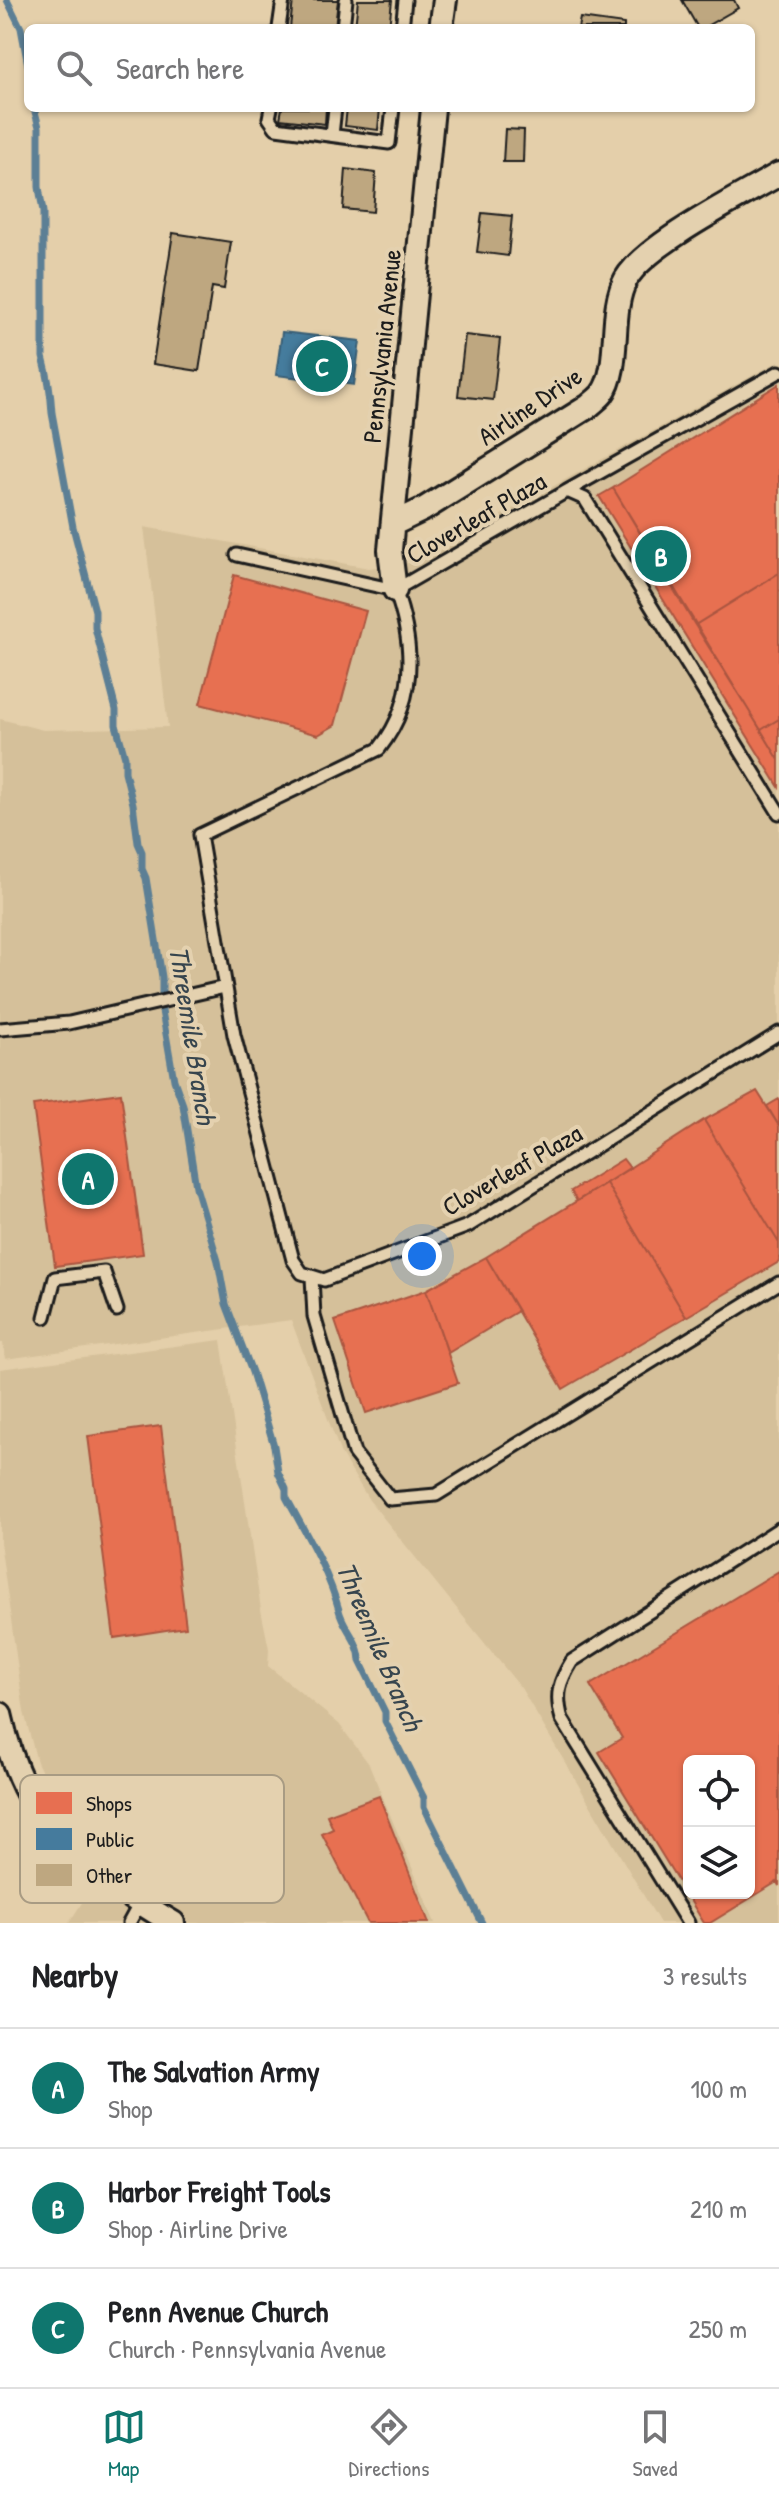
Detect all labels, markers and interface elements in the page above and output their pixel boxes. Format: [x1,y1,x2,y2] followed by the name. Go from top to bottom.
[24,24,755,112] search box
[52,46,96,90] icon: search
[116,48,244,88] text: Search here
[354,247,409,445] street label: Pennsylvania Avenue
[296,336,348,396] pin: C
[471,358,589,453] street label: Airline Drive
[399,463,552,572] street label: Cloverleaf Plaza
[635,526,687,586] pin: B
[160,943,226,1129] water label: Threemile Branch
[435,1115,588,1224] street label: Cloverleaf Plaza
[62,1149,114,1209] pin: A
[402,1236,442,1276] your location
[327,1556,433,1738] water label: Threemile Branch
[683,1755,755,1899] map controls
[683,1755,755,1827] button: locate
[20,1775,284,1903] legend
[86,1788,132,1818] text: Shops
[86,1824,134,1854] text: Public
[683,1827,755,1899] button: layers
[86,1860,133,1890] text: Other
[32,1952,118,1998] text: Nearby
[663,1958,747,1993] text: 3 results
[108,2051,320,2091] text: The Salvation Army
[52,2071,64,2106] text: A
[691,2071,747,2106] text: 100 m
[108,2091,152,2126] text: Shop
[108,2171,331,2211] text: Harbor Freight Tools
[51,2191,65,2226] text: B
[690,2191,747,2226] text: 210 m
[108,2211,288,2246] text: Shop · Airline Drive
[108,2291,328,2331] text: Penn Avenue Church
[51,2311,65,2346] text: C
[689,2311,747,2346] text: 250 m
[108,2331,386,2366] text: Church · Pennsylvania Avenue
[102,2405,146,2483] tab: Map
[349,2405,430,2483] tab: Directions
[633,2405,677,2483] tab: Saved

